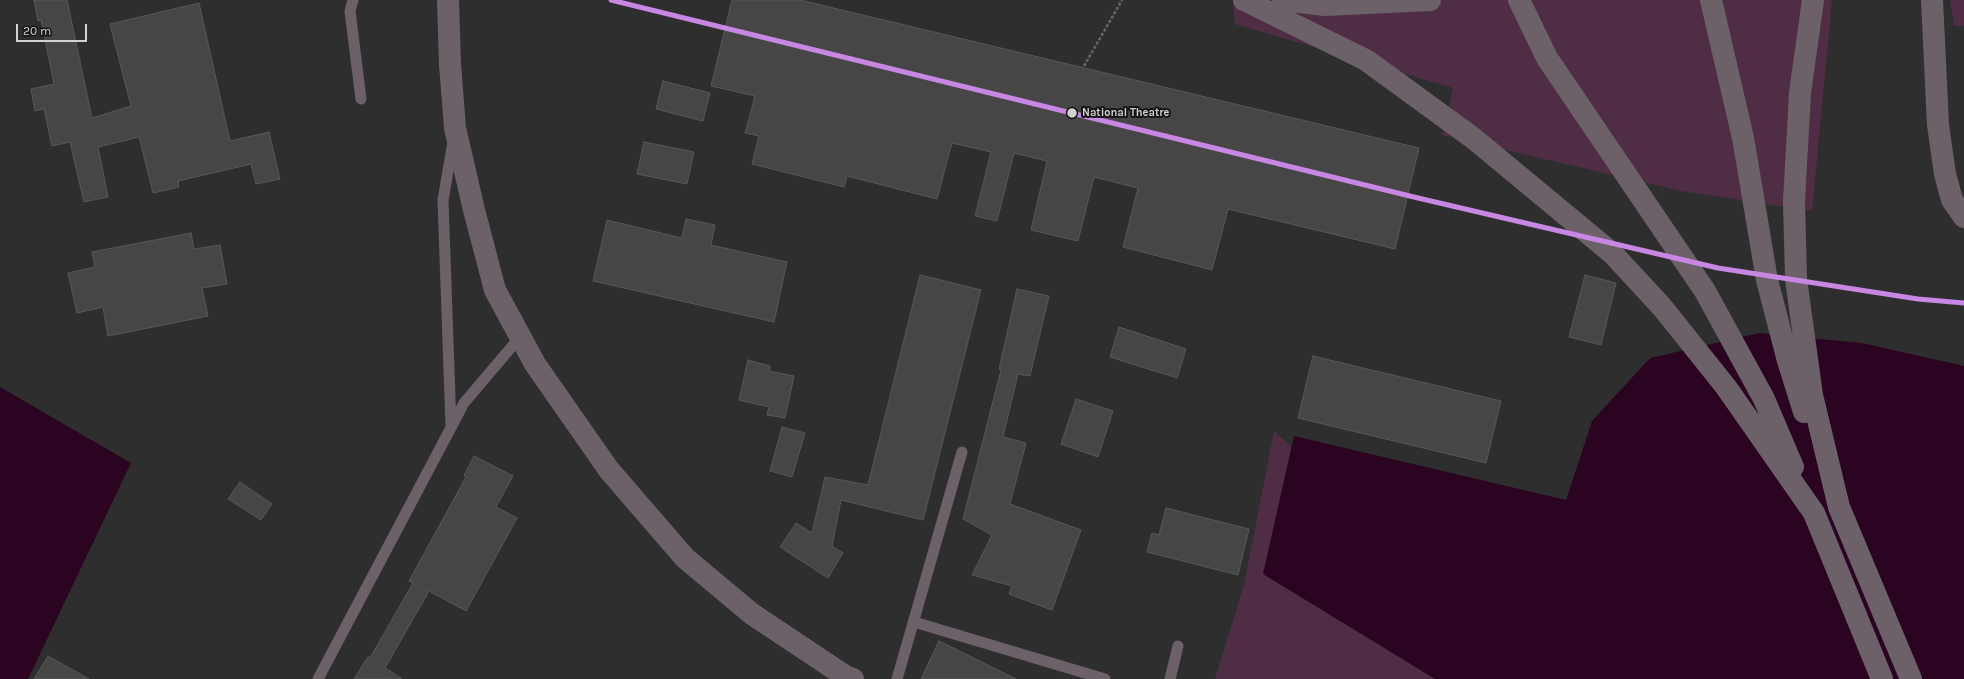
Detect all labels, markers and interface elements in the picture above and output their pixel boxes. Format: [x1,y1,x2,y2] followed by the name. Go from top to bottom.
[18,16,89,42] scale bar
[23,24,51,38] text: 20 m
[1065,106,1079,120] marker: National Theatre
[1082,106,1169,120] place label: National Theatre

